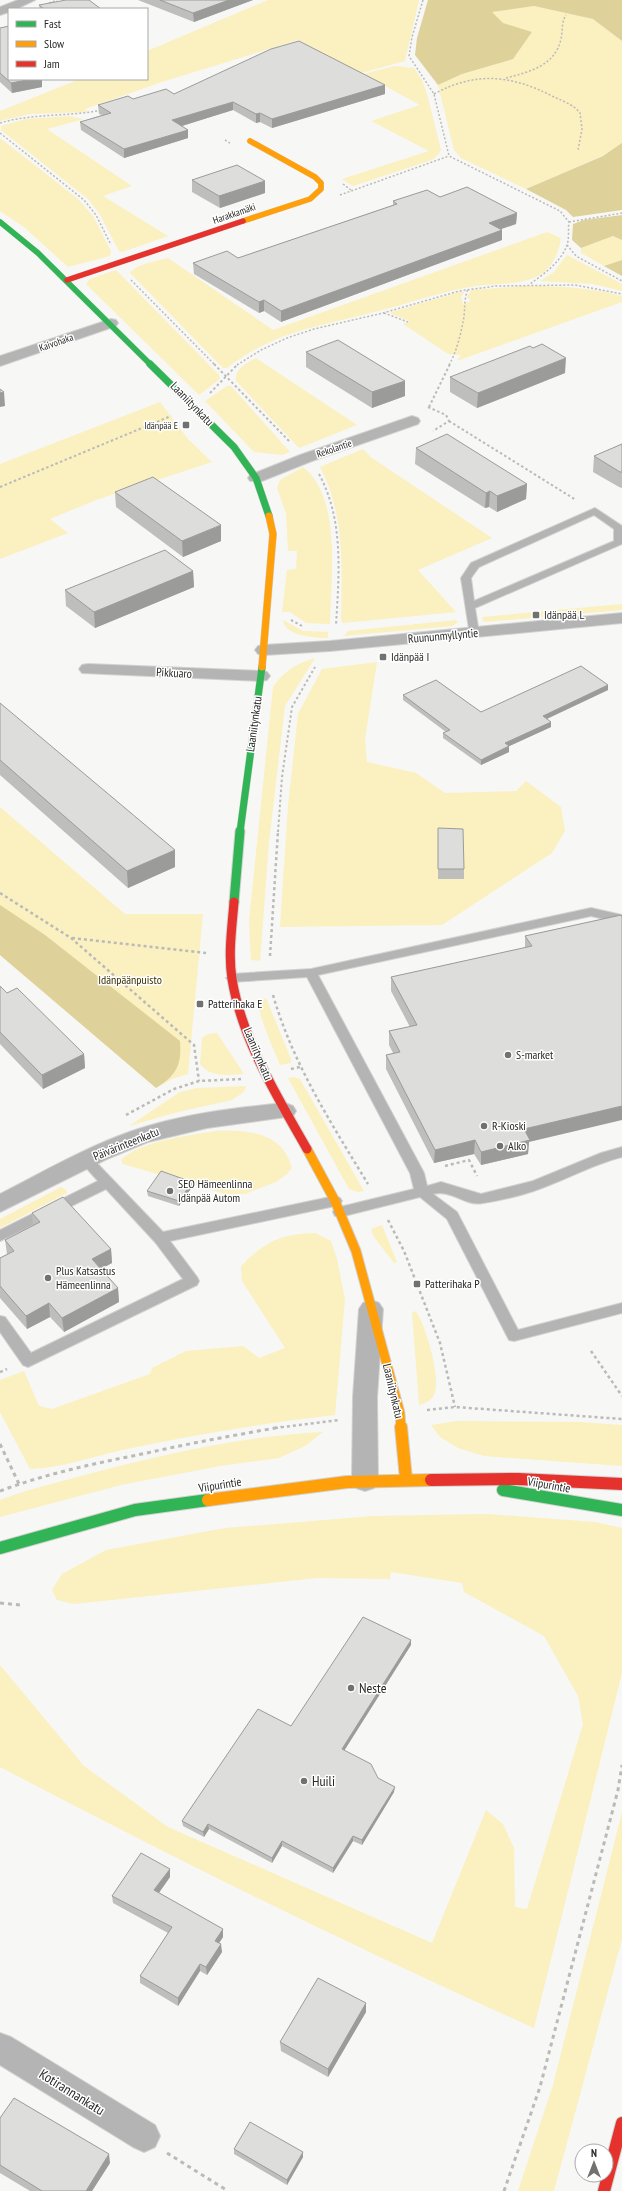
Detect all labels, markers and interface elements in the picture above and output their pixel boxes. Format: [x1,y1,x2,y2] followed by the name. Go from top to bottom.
[8,8,148,80] legend
[44,16,62,31] text: Fast
[44,36,65,51] text: Slow
[43,56,60,71] text: Jam
[211,200,257,227] street label: Harakkamäki
[37,331,75,354] street label: Kaivohaka
[168,378,217,429] street label: Laaniitynkatu
[144,419,178,432] place label: Idänpää E
[181,420,191,430] marker: Idänpää E
[315,436,353,461] street label: Rekolantie
[544,607,584,622] place label: Idänpää L
[531,610,541,620] marker: Idänpää L
[407,625,479,646] street label: Ruununmyllyntie
[391,649,429,664] place label: Idänpää I
[378,652,388,662] marker: Idänpää I
[156,664,192,681] street label: Pikkuaro
[242,695,265,753] street label: Laaniitynkatu
[98,972,162,987] park label: Idänpäänpuisto
[208,996,262,1011] place label: Patterihaka E
[195,999,205,1009] marker: Patterihaka E
[241,1025,276,1082] street label: Laaniitynkatu
[516,1047,554,1062] place label: S-market
[503,1050,513,1060] marker: S-market
[492,1118,526,1133] place label: R-Kioski
[479,1121,489,1131] marker: R-Kioski
[91,1124,161,1164] street label: Päivärinteenkatu
[508,1138,526,1153] place label: Alko
[495,1141,505,1151] marker: Alko
[178,1176,252,1205] place label: SEO Hämeenlinna Idänpää Autom
[165,1186,175,1196] marker: SEO Hämeenlinna Idänpää Autom
[56,1263,115,1292] place label: Plus Katsastus Hämeenlinna
[43,1273,53,1283] marker: Plus Katsastus Hämeenlinna
[425,1276,480,1291] place label: Patterihaka P
[412,1279,422,1289] marker: Patterihaka P
[380,1362,407,1420] street label: Laaniitynkatu
[526,1473,572,1496] street label: Viipurintie
[196,1474,242,1495] street label: Viipurintie
[359,1679,387,1697] place label: Neste
[346,1683,356,1693] marker: Neste
[312,1772,335,1790] place label: Huili
[299,1776,309,1786] marker: Huili
[36,2065,108,2119] street label: Kotirannankatu
[574,2143,614,2183] north arrow
[591,2146,597,2160] text: N

